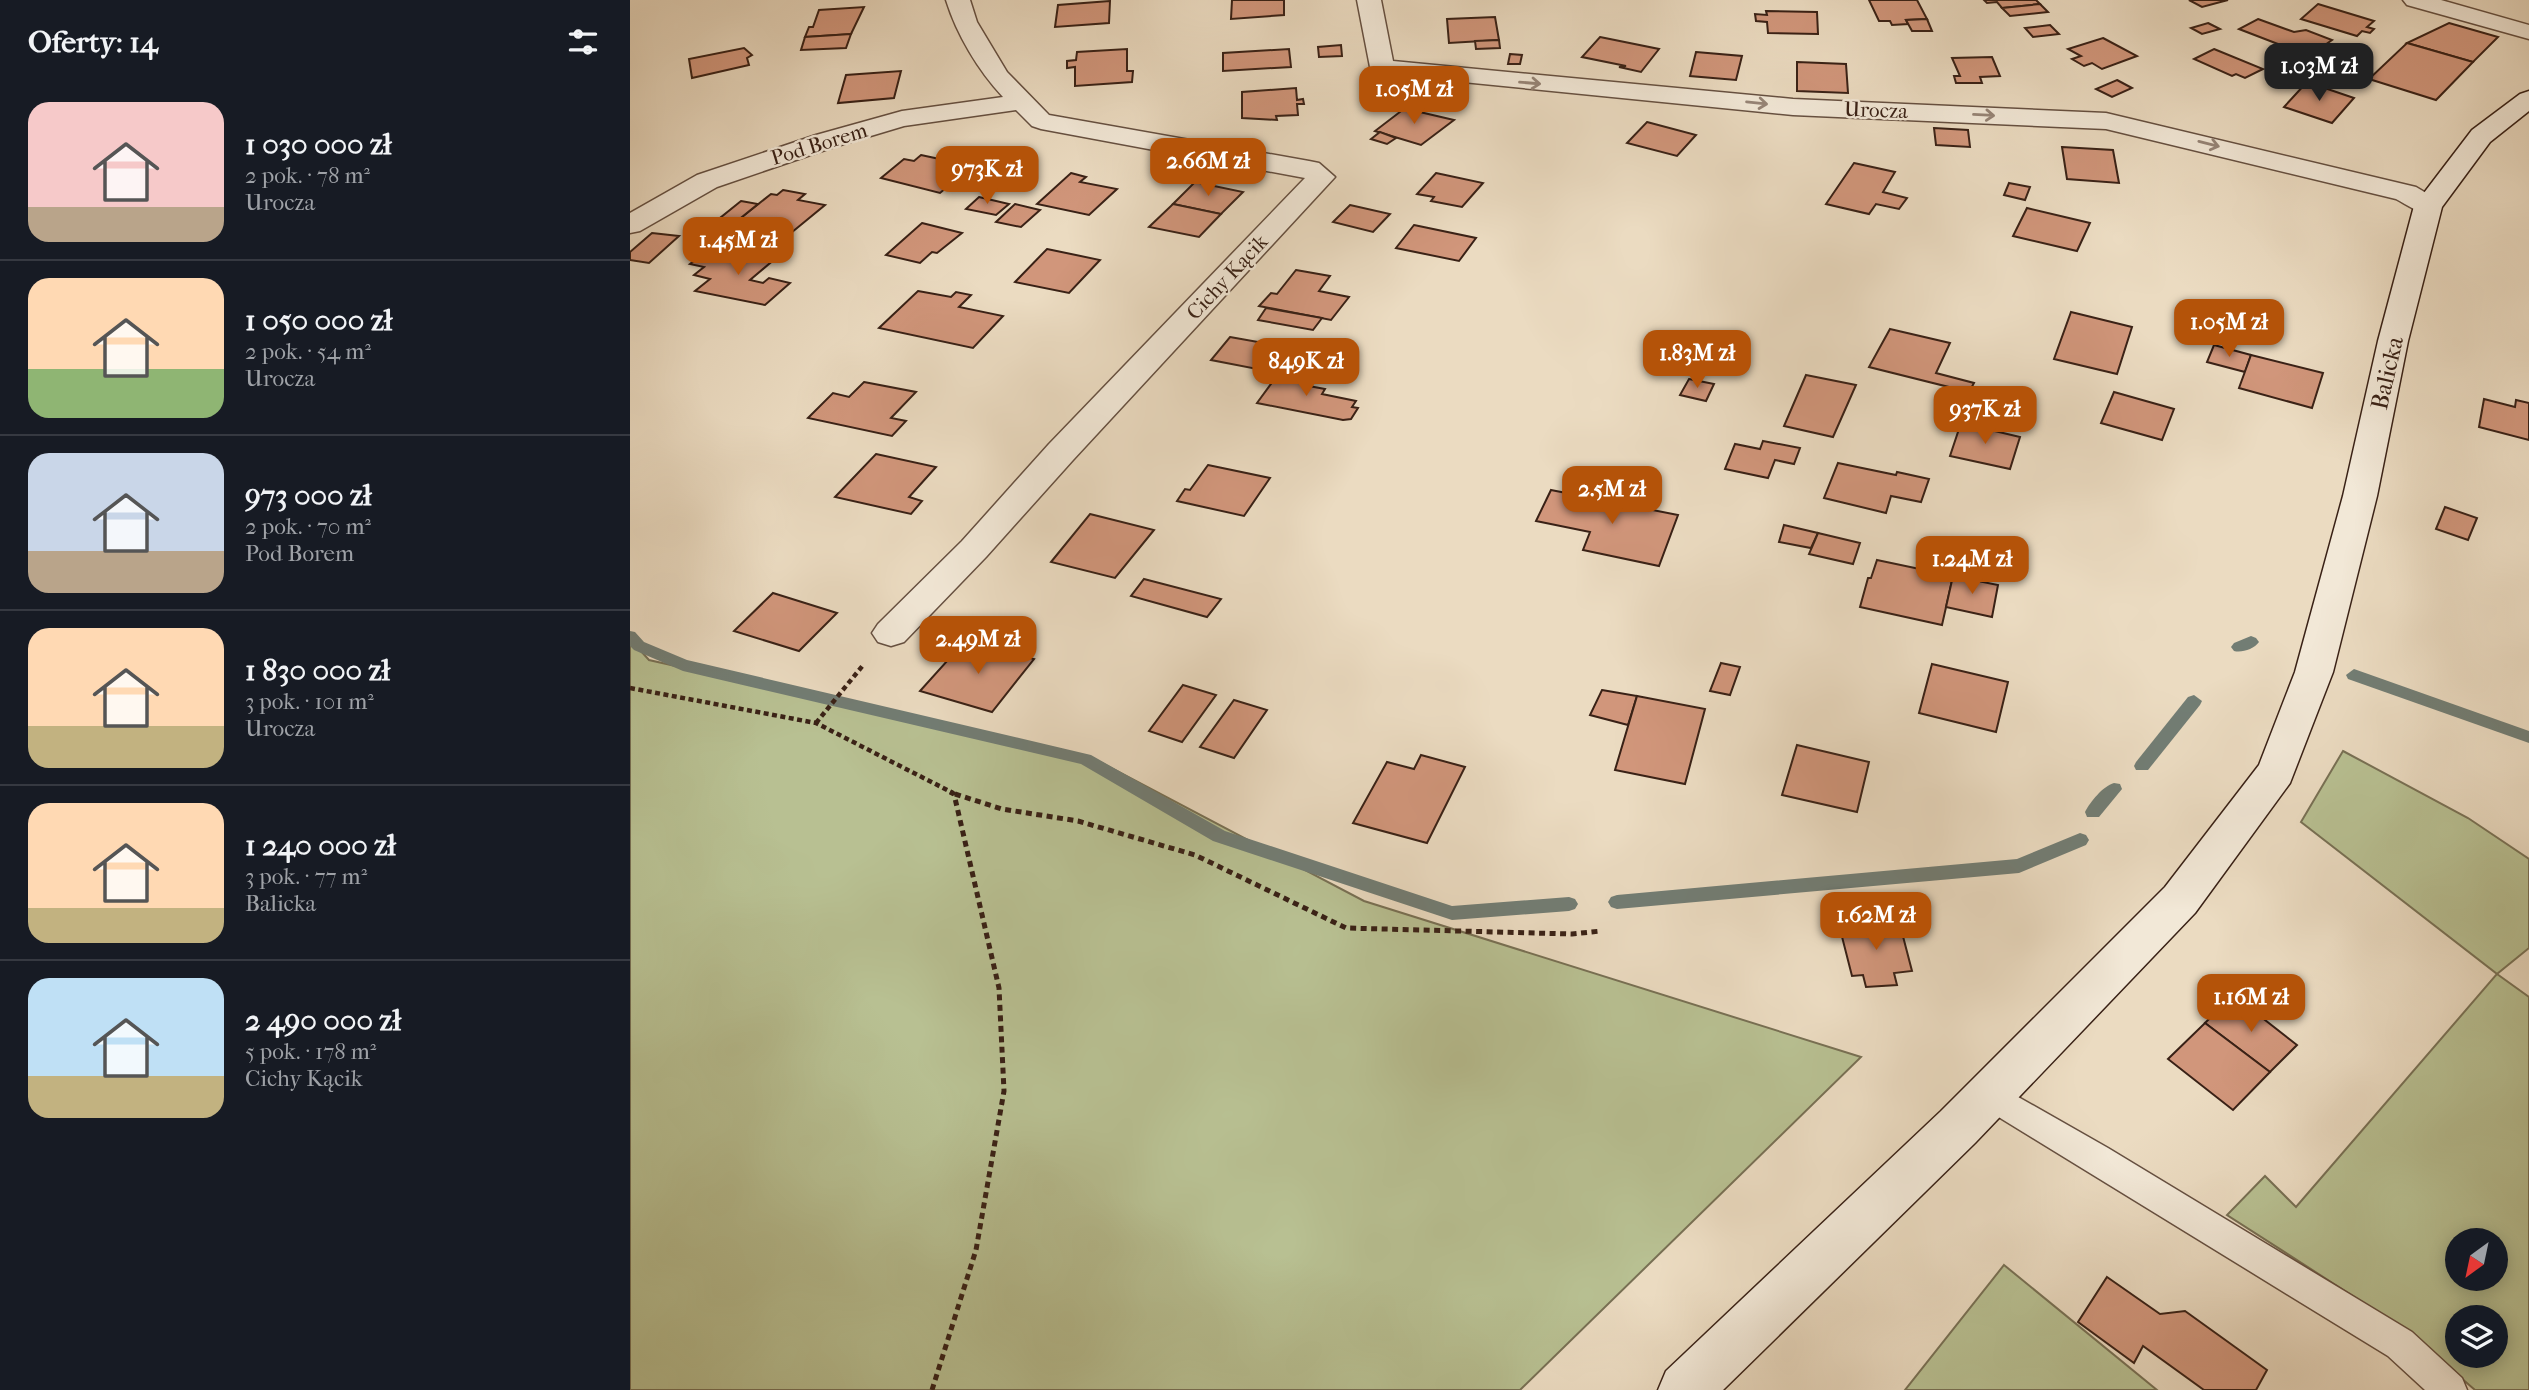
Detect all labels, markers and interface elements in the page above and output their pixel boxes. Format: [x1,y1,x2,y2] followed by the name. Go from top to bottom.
[564,23,602,61] icon: filters
[28,25,158,60] text: Oferty: 14
[2247,43,2391,103] pin: 1.03M zł
[2280,52,2358,79] text: 1.03M zł
[1342,66,1486,126] pin: 1.05M zł
[1375,75,1453,102] text: 1.05M zł
[1518,77,1541,90] one-way arrow
[1745,97,1767,110] one-way arrow
[1844,97,1909,123] street label: Urocza
[1972,108,1995,121] one-way arrow
[768,118,871,170] street label: Pod Borem
[245,127,392,162] text: 1 030 000 zł
[84,130,168,214] icon: home
[1136,138,1280,198] pin: 2.66M zł
[2197,138,2219,151] one-way arrow
[922,146,1052,206] pin: 973K zł
[1166,147,1250,174] text: 2.66M zł
[952,155,1022,182] text: 973K zł
[245,162,370,189] text: 2 pok. · 78 m²
[245,189,315,216] text: Urocza
[666,218,810,277] pin: 1.45M zł
[699,226,777,253] text: 1.45M zł
[1182,229,1273,324] street label: Cichy Kącik
[2157,300,2301,359] pin: 1.05M zł
[245,303,392,338] text: 1 050 000 zł
[84,306,168,390] icon: home
[2190,308,2268,335] text: 1.05M zł
[1625,330,1769,390] pin: 1.83M zł
[2365,333,2409,412] street label: Balicka
[245,338,371,365] text: 2 pok. · 54 m²
[1241,338,1371,398] pin: 849K zł
[1659,339,1735,366] text: 1.83M zł
[1268,347,1344,374] text: 849K zł
[245,365,315,392] text: Urocza
[1920,386,2050,446] pin: 937K zł
[1950,395,2020,422] text: 937K zł
[1547,466,1677,526] pin: 2.5M zł
[1578,475,1646,502] text: 2.5M zł
[245,478,372,513] text: 973 000 zł
[84,481,168,565] icon: home
[245,513,371,540] text: 2 pok. · 70 m²
[1900,536,2044,596] pin: 1.24M zł
[245,540,354,567] text: Pod Borem
[1932,545,2012,572] text: 1.24M zł
[906,616,1050,676] pin: 2.49M zł
[936,625,1021,652] text: 2.49M zł
[245,653,390,688] text: 1 830 000 zł
[84,656,168,740] icon: home
[245,688,374,715] text: 3 pok. · 101 m²
[245,715,315,742] text: Urocza
[245,828,396,863] text: 1 240 000 zł
[84,831,168,915] icon: home
[245,863,367,890] text: 3 pok. · 77 m²
[245,890,316,917] text: Balicka
[1804,892,1948,952] pin: 1.62M zł
[1836,901,1916,928] text: 1.62M zł
[2179,974,2323,1034] pin: 1.16M zł
[2213,983,2289,1010] text: 1.16M zł
[245,1003,401,1038] text: 2 490 000 zł
[84,1006,168,1090] icon: home
[245,1038,376,1065] text: 5 pok. · 178 m²
[245,1065,363,1092] text: Cichy Kącik
[2445,1228,2508,1292] north arrow
[2445,1228,2508,1368] map controls
[2445,1305,2508,1368] button: layers

